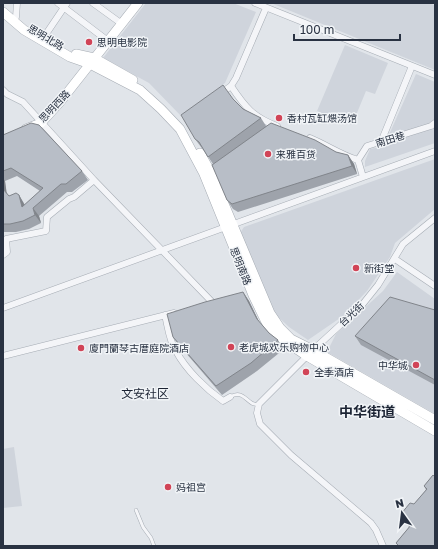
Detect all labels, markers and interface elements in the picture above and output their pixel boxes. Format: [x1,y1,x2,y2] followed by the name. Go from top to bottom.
[294,16,400,42] scale bar
[26,22,66,52] street label: 思明北路
[300,22,334,37] text: 100 m
[97,36,147,48] place label: 思明电影院
[84,37,94,47] marker: 思明电影院
[36,87,72,125] street label: 思明西路
[287,112,357,124] place label: 香村瓦缸煨汤馆
[274,113,284,123] marker: 香村瓦缸煨汤馆
[374,129,406,149] street label: 南田巷
[276,148,316,160] place label: 来雅百货
[263,149,273,159] marker: 来雅百货
[228,245,254,287] street label: 思明南路
[364,262,394,274] place label: 新街堂
[351,263,361,273] marker: 新街堂
[336,299,366,329] street label: 台光街
[239,341,329,353] place label: 老虎城欢乐购物中心
[89,342,189,354] place label: 廈門蘭琴古厝庭院酒店
[226,342,236,352] marker: 老虎城欢乐购物中心
[76,343,86,353] marker: 廈門蘭琴古厝庭院酒店
[378,359,408,371] place label: 中华城
[411,360,421,370] marker: 中华城
[314,366,354,378] place label: 全季酒店
[301,367,311,377] marker: 全季酒店
[121,386,169,401] district label: 文安社区
[339,403,395,420] district label: 中华街道
[176,481,206,493] place label: 妈祖宫
[163,482,173,492] marker: 妈祖宫
[382,493,422,533] north arrow
[394,495,405,510] text: N

